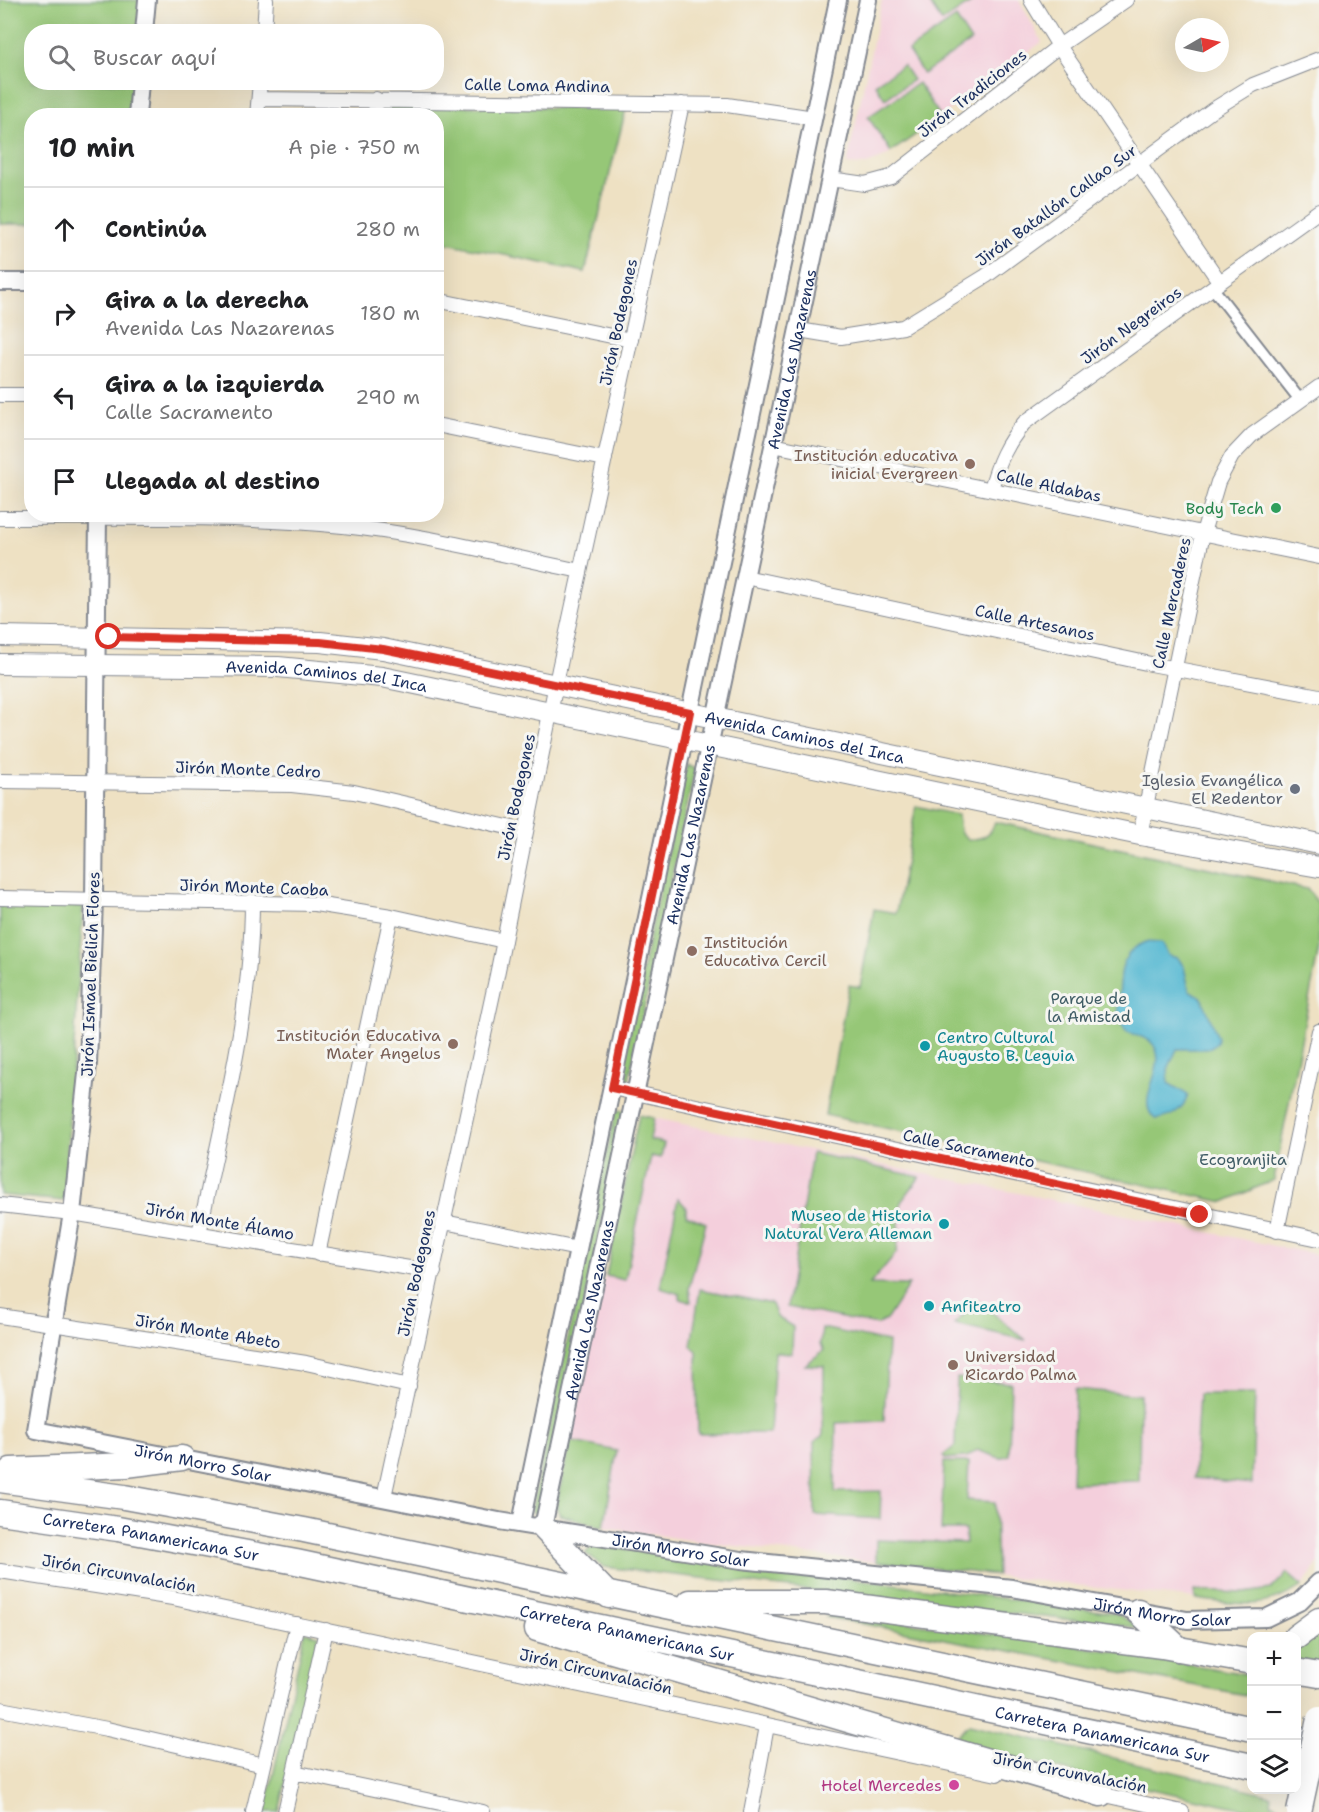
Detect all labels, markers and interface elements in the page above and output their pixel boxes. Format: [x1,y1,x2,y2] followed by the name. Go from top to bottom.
[1175,18,1229,72] north arrow
[24,24,444,90] search box
[45,41,78,74] icon: search
[93,43,216,72] text: Buscar aquí
[914,44,1031,142] street label: Jirón Tradiciones
[464,74,610,97] street label: Calle Loma Andina
[48,130,135,165] text: 10 min
[288,134,420,160] text: A pie · 750 m
[972,140,1141,271] street label: Jirón Batallón Callao Sur
[48,213,81,246] icon: ahead
[105,215,207,244] text: Continúa
[355,216,420,242] text: 280 m
[595,257,642,387] street label: Jirón Bodegones
[763,267,821,451] street label: Avenida Las Nazarenas
[1077,282,1186,369] street label: Jirón Negreiros
[105,286,309,315] text: Gira a la derecha
[48,297,81,330] icon: right
[360,300,420,326] text: 180 m
[105,315,335,341] text: Avenida Las Nazarenas
[105,370,324,399] text: Gira a la izquierda
[48,381,81,414] icon: left
[355,384,420,410] text: 290 m
[105,399,273,425] text: Calle Sacramento
[794,445,958,484] place label: Institución educativa inicial Evergreen
[963,457,977,471] marker: Institución educativa inicial Evergreen
[994,464,1103,507] street label: Calle Aldabas
[48,465,81,498] icon: arrive
[105,467,320,496] text: Llegada al destino
[1186,498,1264,519] place label: Body Tech
[1269,501,1283,515] marker: Body Tech
[1147,535,1196,671] street label: Calle Mercaderes
[973,600,1097,645] street label: Calle Artesanos
[95,623,121,649] route start
[225,656,429,697] street label: Avenida Caminos del Inca
[703,706,906,768] street label: Avenida Caminos del Inca
[493,732,540,862] street label: Jirón Bodegones
[661,742,720,927] street label: Avenida Las Nazarenas
[175,756,321,783] street label: Jirón Monte Cedro
[1142,770,1283,809] place label: Iglesia Evangélica El Redentor
[1288,782,1302,796] marker: Iglesia Evangélica El Redentor
[76,871,105,1077] street label: Jirón Ismael Bielich Flores
[179,874,329,901] street label: Jirón Monte Caoba
[704,932,827,971] place label: Institución Educativa Cercil
[685,944,699,958] marker: Institución Educativa Cercil
[1047,988,1131,1027] park label: Parque de la Amistad
[276,1025,441,1064] place label: Institución Educativa Mater Angelus
[937,1027,1074,1066] place label: Centro Cultural Augusto B. Leguia
[446,1037,460,1051] marker: Institución Educativa Mater Angelus
[918,1039,932,1053] marker: Centro Cultural Augusto B. Leguia
[901,1124,1037,1173] street label: Calle Sacramento
[1199,1149,1287,1170] park label: Ecogranjita
[144,1198,296,1245] street label: Jirón Monte Álamo
[1186,1201,1212,1227] route end
[764,1205,932,1244] place label: Museo de Historia Natural Vera Alleman
[393,1208,440,1338] street label: Jirón Bodegones
[937,1217,951,1231] marker: Museo de Historia Natural Vera Alleman
[560,1218,619,1402] street label: Avenida Las Nazarenas
[941,1296,1021,1317] place label: Anfiteatro
[922,1299,936,1313] marker: Anfiteatro
[134,1310,282,1353] street label: Jirón Monte Abeto
[965,1346,1077,1385] place label: Universidad Ricardo Palma
[946,1358,960,1372] marker: Universidad Ricardo Palma
[132,1440,273,1487] street label: Jirón Morro Solar
[41,1508,261,1566] street label: Carretera Panamericana Sur
[610,1529,751,1572] street label: Jirón Morro Solar
[40,1550,198,1597] street label: Jirón Circunvalación
[1091,1593,1232,1631] street label: Jirón Morro Solar
[518,1600,737,1666] street label: Carretera Panamericana Sur
[1247,1632,1301,1794] map controls
[1247,1632,1301,1686] button: +
[517,1644,675,1699] street label: Jirón Circunvalación
[1247,1686,1301,1740] button: −
[993,1701,1212,1768] street label: Carretera Panamericana Sur
[1247,1740,1301,1794] button: layers
[991,1747,1149,1798] street label: Jirón Circunvalación
[821,1775,942,1796] place label: Hotel Mercedes
[947,1778,961,1792] marker: Hotel Mercedes

